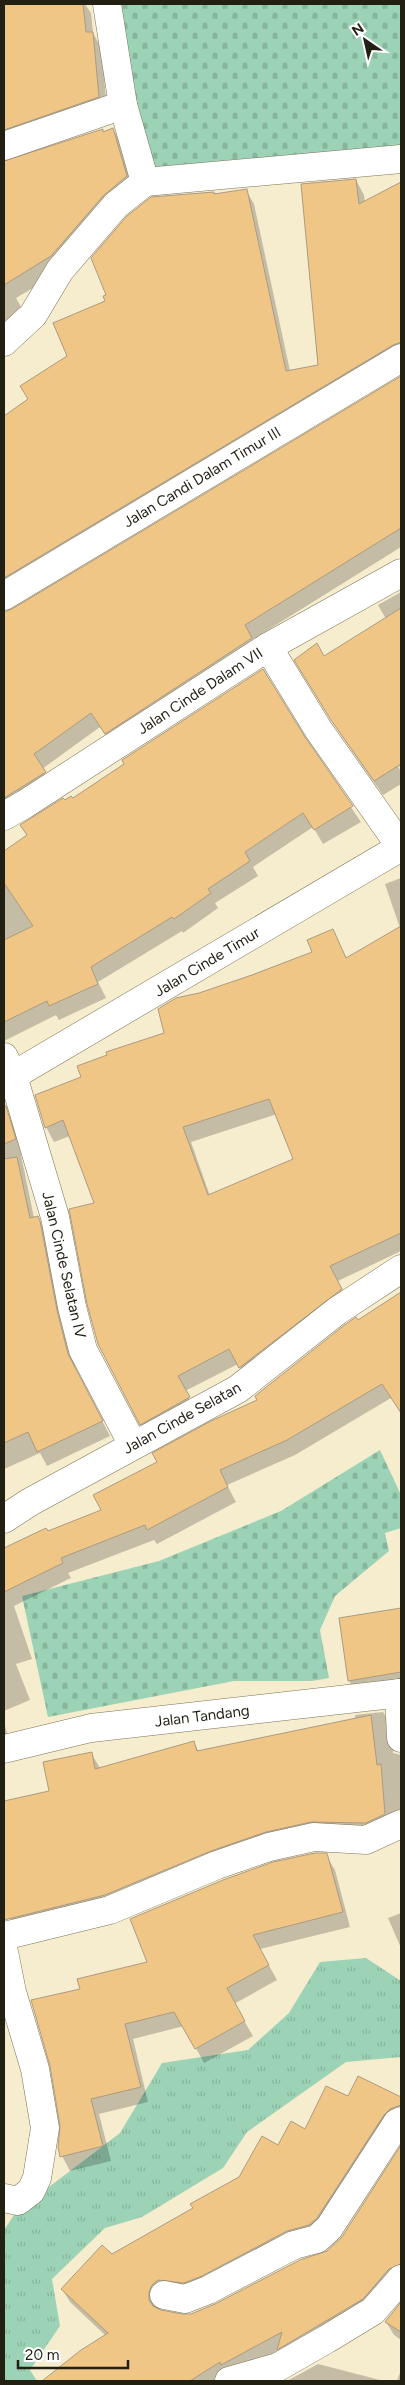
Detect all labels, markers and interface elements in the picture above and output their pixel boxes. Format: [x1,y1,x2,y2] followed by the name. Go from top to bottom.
[340,15,390,65] north arrow
[349,20,367,40] text: N
[120,423,284,531] street label: Jalan Candi Dalam Timur III
[134,644,266,738] street label: Jalan Cinde Dalam VII
[151,923,263,1001] street label: Jalan Cinde Timur
[38,1190,90,1341] street label: Jalan Cinde Selatan IV
[120,1378,244,1458] street label: Jalan Cinde Selatan
[154,1701,250,1731] street label: Jalan Tandang
[18,2338,128,2370] scale bar
[25,2346,59,2364] text: 20 m

